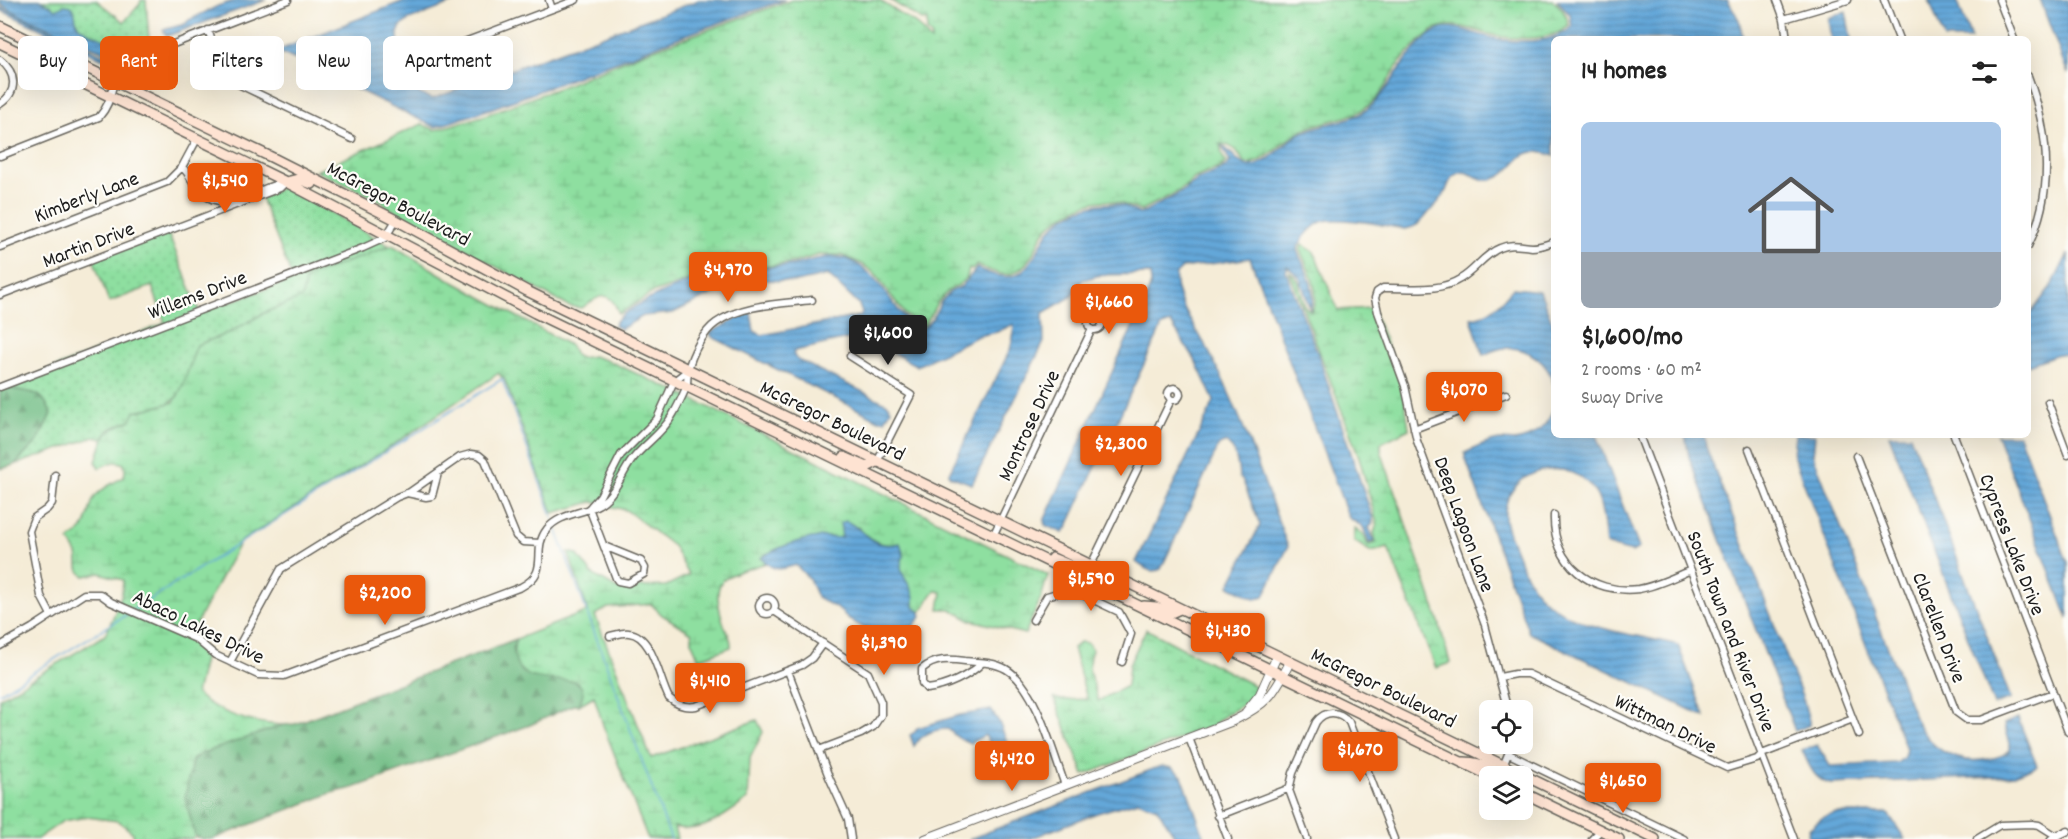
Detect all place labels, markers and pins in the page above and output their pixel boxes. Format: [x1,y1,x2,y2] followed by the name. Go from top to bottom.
[176,163,274,214] pin: $1,540
[679,252,777,303] pin: $4,970
[1060,284,1158,335] pin: $1,660
[839,315,937,366] pin: $1,600
[1415,372,1513,423] pin: $1,070
[1072,426,1170,477] pin: $2,300
[1042,561,1140,612] pin: $1,590
[336,575,434,626] pin: $2,200
[1179,613,1277,664] pin: $1,430
[835,625,933,676] pin: $1,390
[661,663,759,714] pin: $1,410
[1311,732,1409,783] pin: $1,670
[963,741,1061,792] pin: $1,420
[1574,763,1672,814] pin: $1,650

